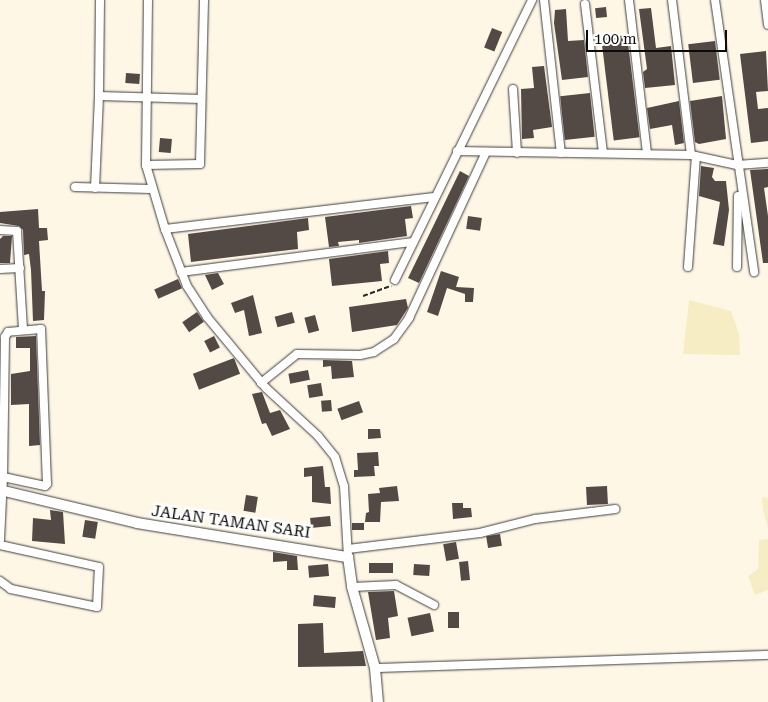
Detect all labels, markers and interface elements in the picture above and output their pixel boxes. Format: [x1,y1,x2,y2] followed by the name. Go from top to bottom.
[588,20,729,52] scale bar
[594,30,637,48] text: 100 m
[150,501,312,543] street label: JALAN TAMAN SARI

